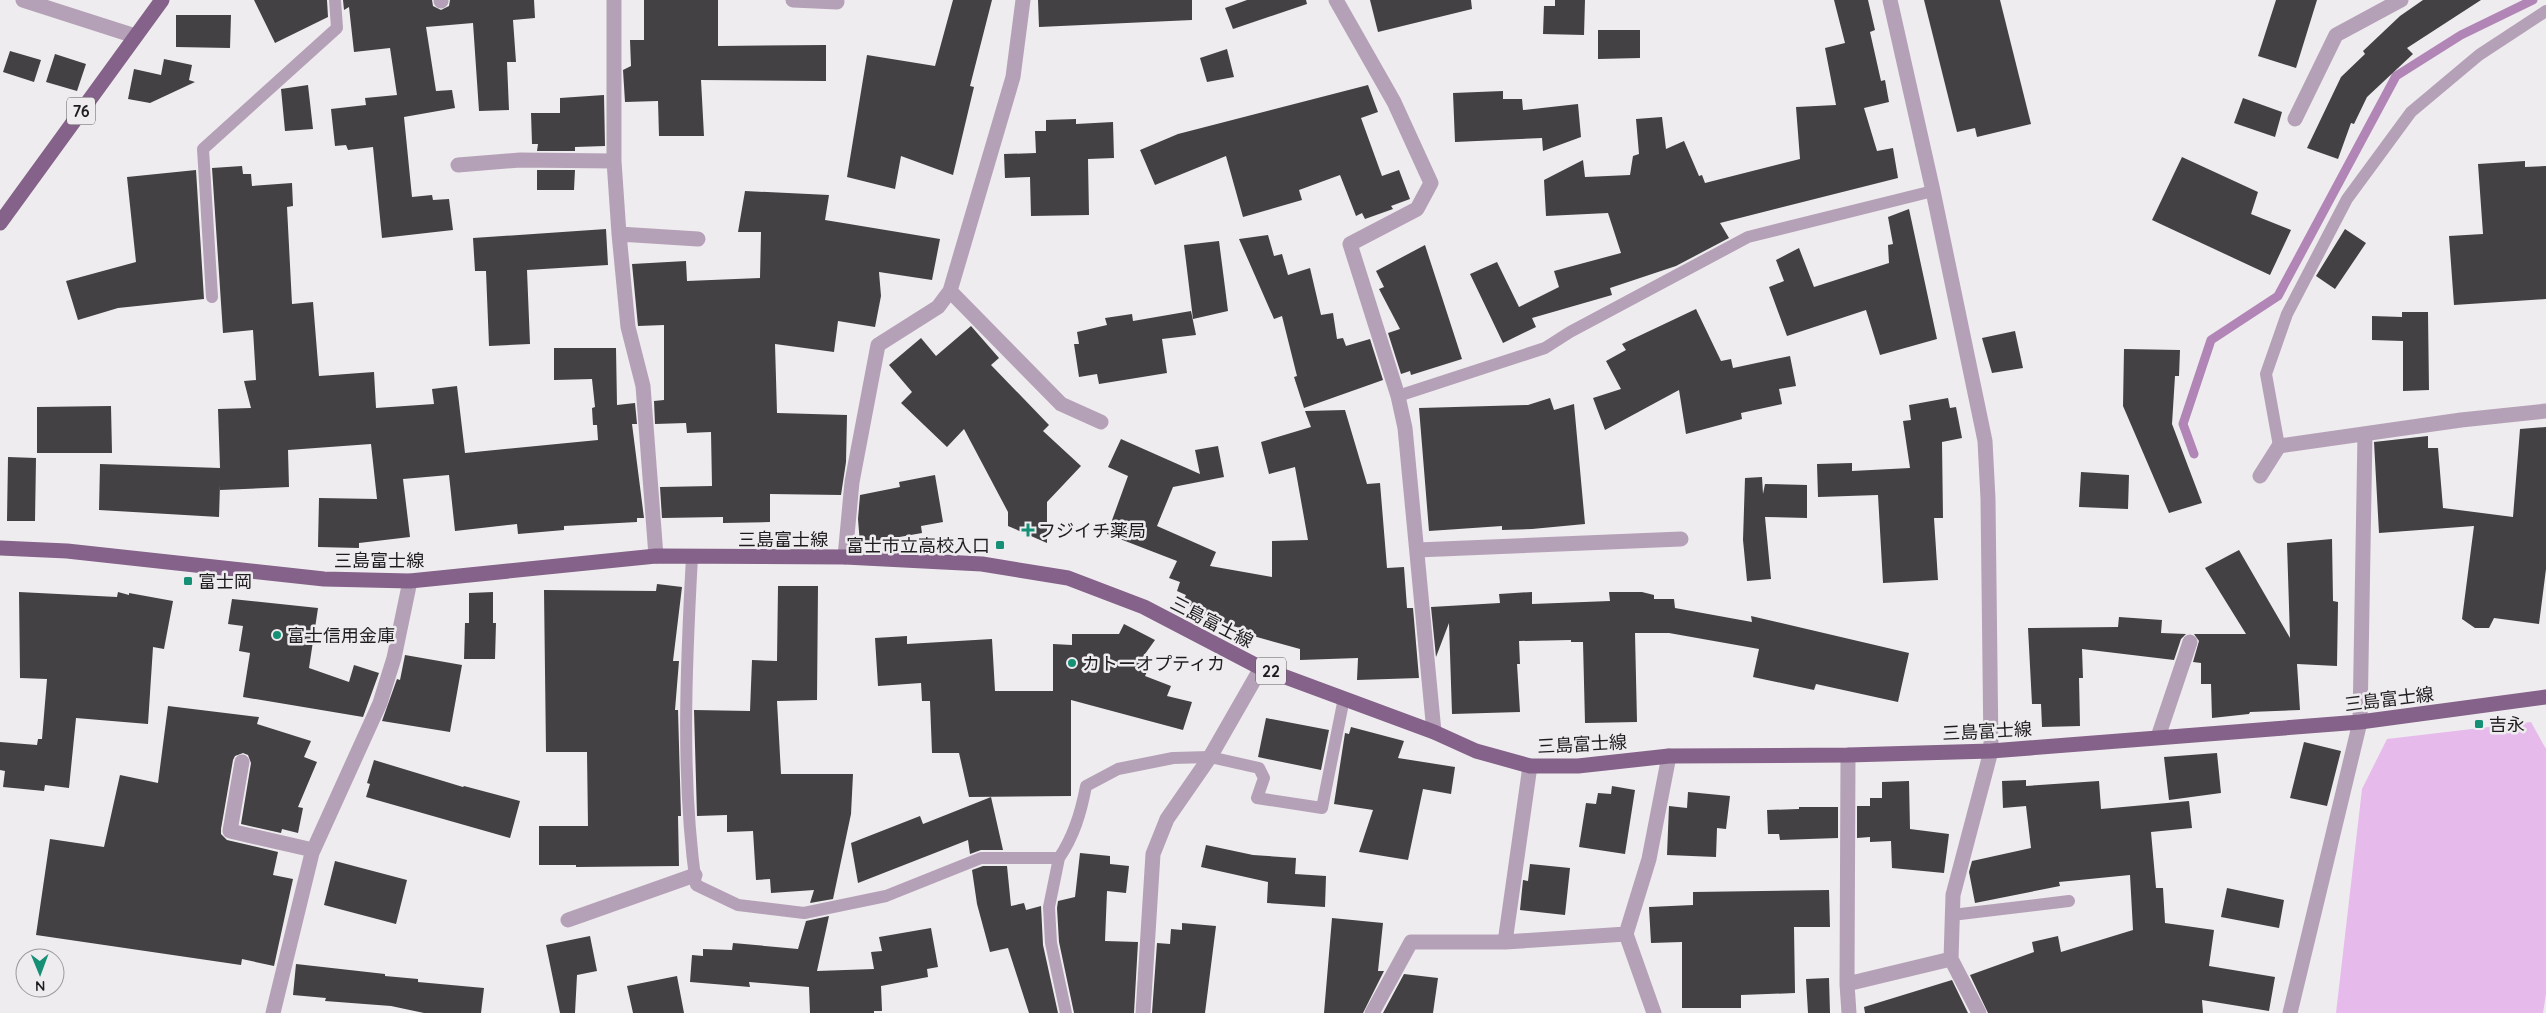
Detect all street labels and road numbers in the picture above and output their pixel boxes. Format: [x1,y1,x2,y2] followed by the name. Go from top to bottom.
[67,98,95,124] road number: 76
[738,528,828,551] street label: 三島富士線
[334,549,424,572] street label: 三島富士線
[1167,591,1257,653] street label: 三島富士線
[1256,658,1286,684] road number: 22
[2343,682,2435,716] street label: 三島富士線
[1941,717,2033,745] street label: 三島富士線
[1536,730,1628,758] street label: 三島富士線

